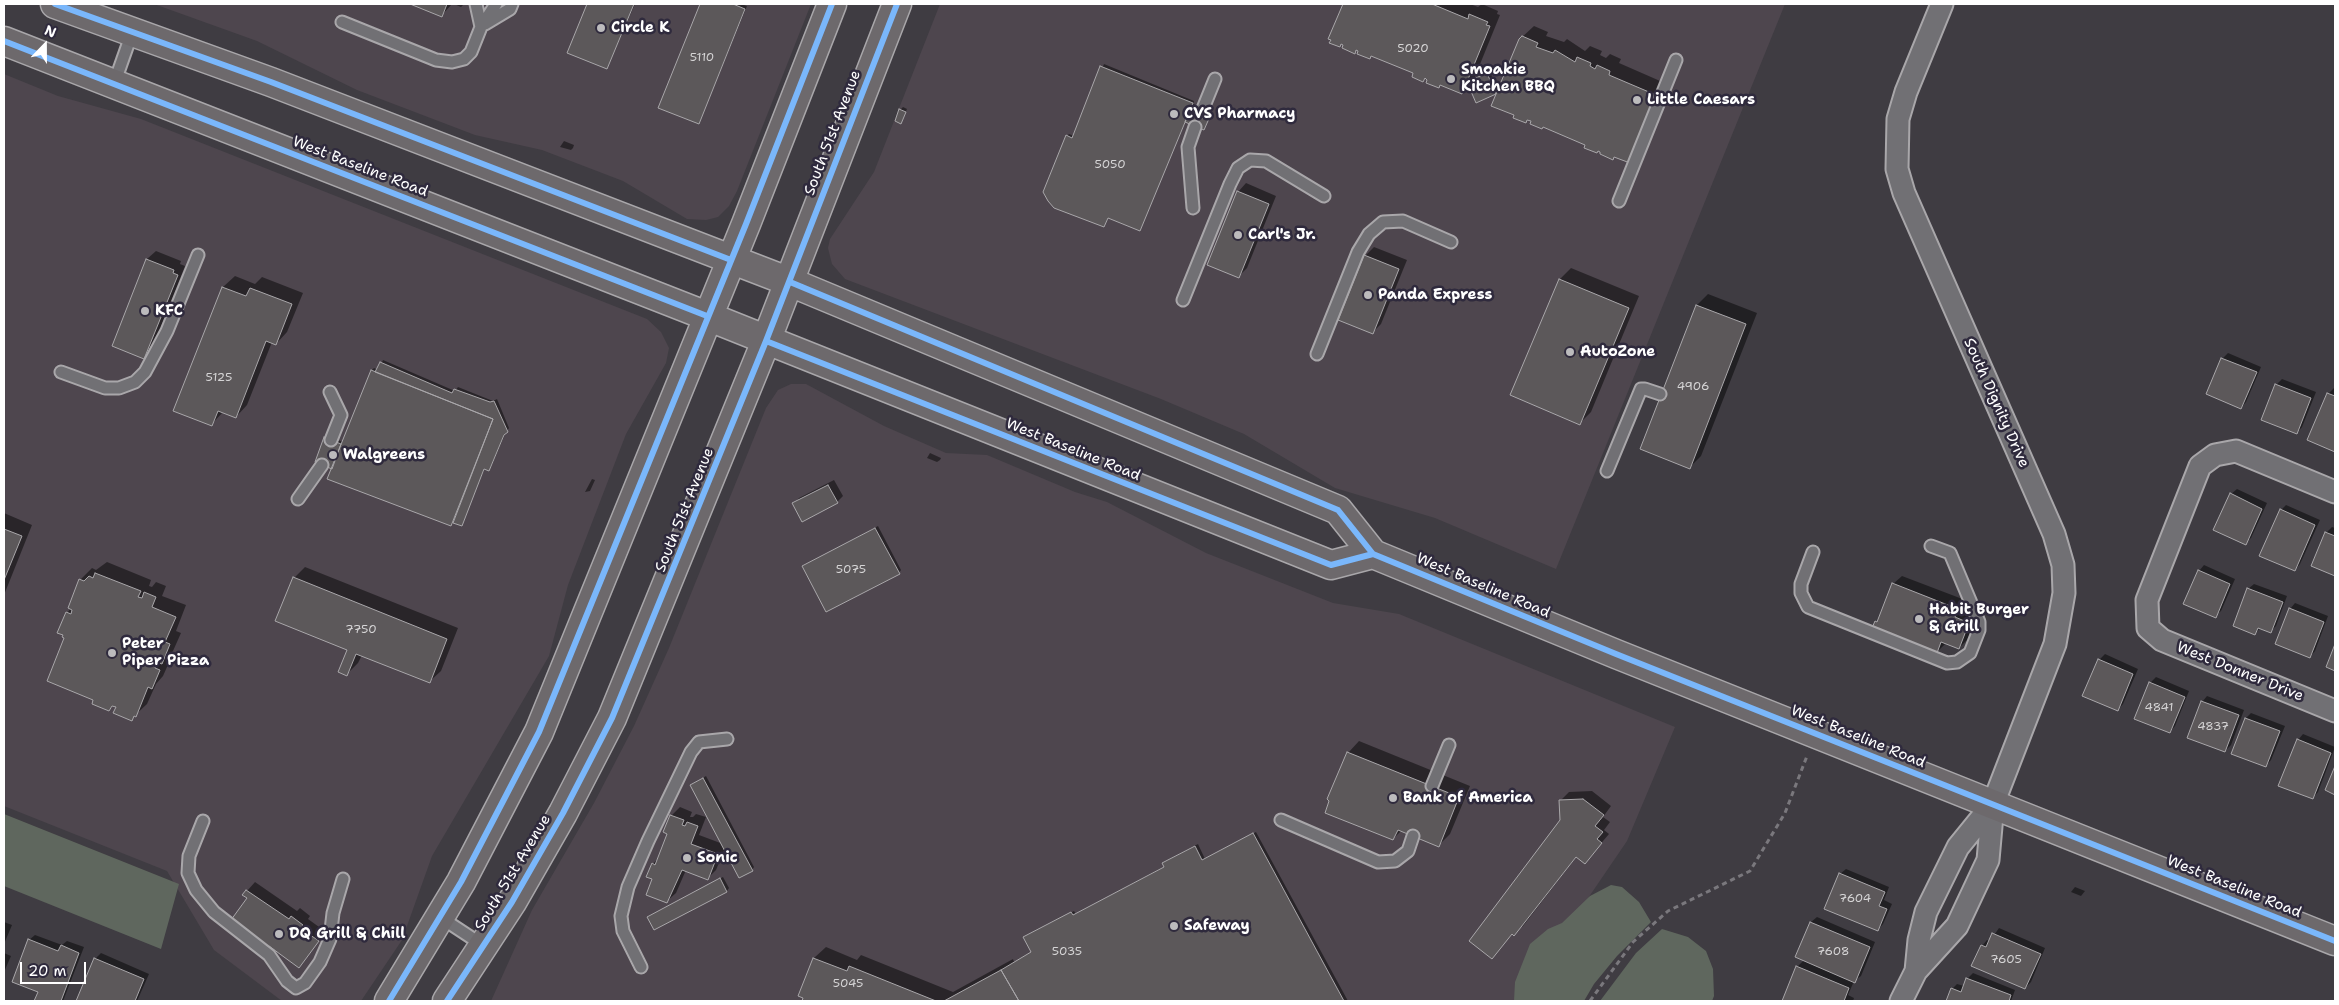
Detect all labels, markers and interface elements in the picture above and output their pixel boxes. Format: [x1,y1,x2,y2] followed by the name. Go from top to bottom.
[611,19,669,37] place label: Circle K
[20,20,70,70] north arrow
[42,21,59,42] text: N
[595,22,607,34] marker: Circle K
[1397,42,1429,56] house number: 5020
[690,51,714,65] house number: 5110
[1461,61,1555,96] place label: Smoakie Kitchen BBQ
[801,68,865,198] street label: South 51st Avenue
[1445,73,1457,85] marker: Smoakie Kitchen BBQ
[1647,91,1755,109] place label: Little Caesars
[1631,94,1643,106] marker: Little Caesars
[1184,105,1295,123] place label: CVS Pharmacy
[1168,108,1180,120] marker: CVS Pharmacy
[290,133,430,201] street label: West Baseline Road
[1094,158,1126,172] house number: 5050
[1248,226,1316,244] place label: Carl's Jr.
[1232,229,1244,241] marker: Carl's Jr.
[1378,286,1493,304] place label: Panda Express
[1362,289,1374,301] marker: Panda Express
[155,302,183,320] place label: KFC
[139,305,151,317] marker: KFC
[1959,336,2033,470] street label: South Dignity Drive
[1580,343,1655,361] place label: AutoZone
[1564,346,1576,358] marker: AutoZone
[206,371,232,385] house number: 5125
[1677,380,1709,394] house number: 4906
[1003,415,1143,485] street label: West Baseline Road
[652,445,718,575] street label: South 51st Avenue
[343,446,425,464] place label: Walgreens
[327,449,339,461] marker: Walgreens
[1414,550,1552,622] street label: West Baseline Road
[836,563,866,577] house number: 5075
[1929,601,2029,636] place label: Habit Burger & Grill
[1913,613,1925,625] marker: Habit Burger & Grill
[345,623,377,637] house number: 7750
[122,635,209,670] place label: Peter Piper Pizza
[2174,638,2306,706] street label: West Donner Drive
[106,647,118,659] marker: Peter Piper Pizza
[2145,701,2173,715] house number: 4841
[1788,702,1928,772] street label: West Baseline Road
[2197,720,2229,734] house number: 4837
[1403,789,1533,807] place label: Bank of America
[1387,792,1399,804] marker: Bank of America
[471,812,555,934] street label: South 51st Avenue
[697,849,738,867] place label: Sonic
[681,852,693,864] marker: Sonic
[2164,852,2304,922] street label: West Baseline Road
[1839,892,1871,906] house number: 7604
[1184,917,1250,935] place label: Safeway
[1168,920,1180,932] marker: Safeway
[289,925,405,943] place label: DQ Grill & Chill
[273,928,285,940] marker: DQ Grill & Chill
[1052,945,1082,959] house number: 5035
[1817,945,1849,959] house number: 7608
[22,952,89,984] scale bar
[1990,953,2022,967] house number: 7605
[28,961,67,981] text: 20 m
[833,977,863,991] house number: 5045

